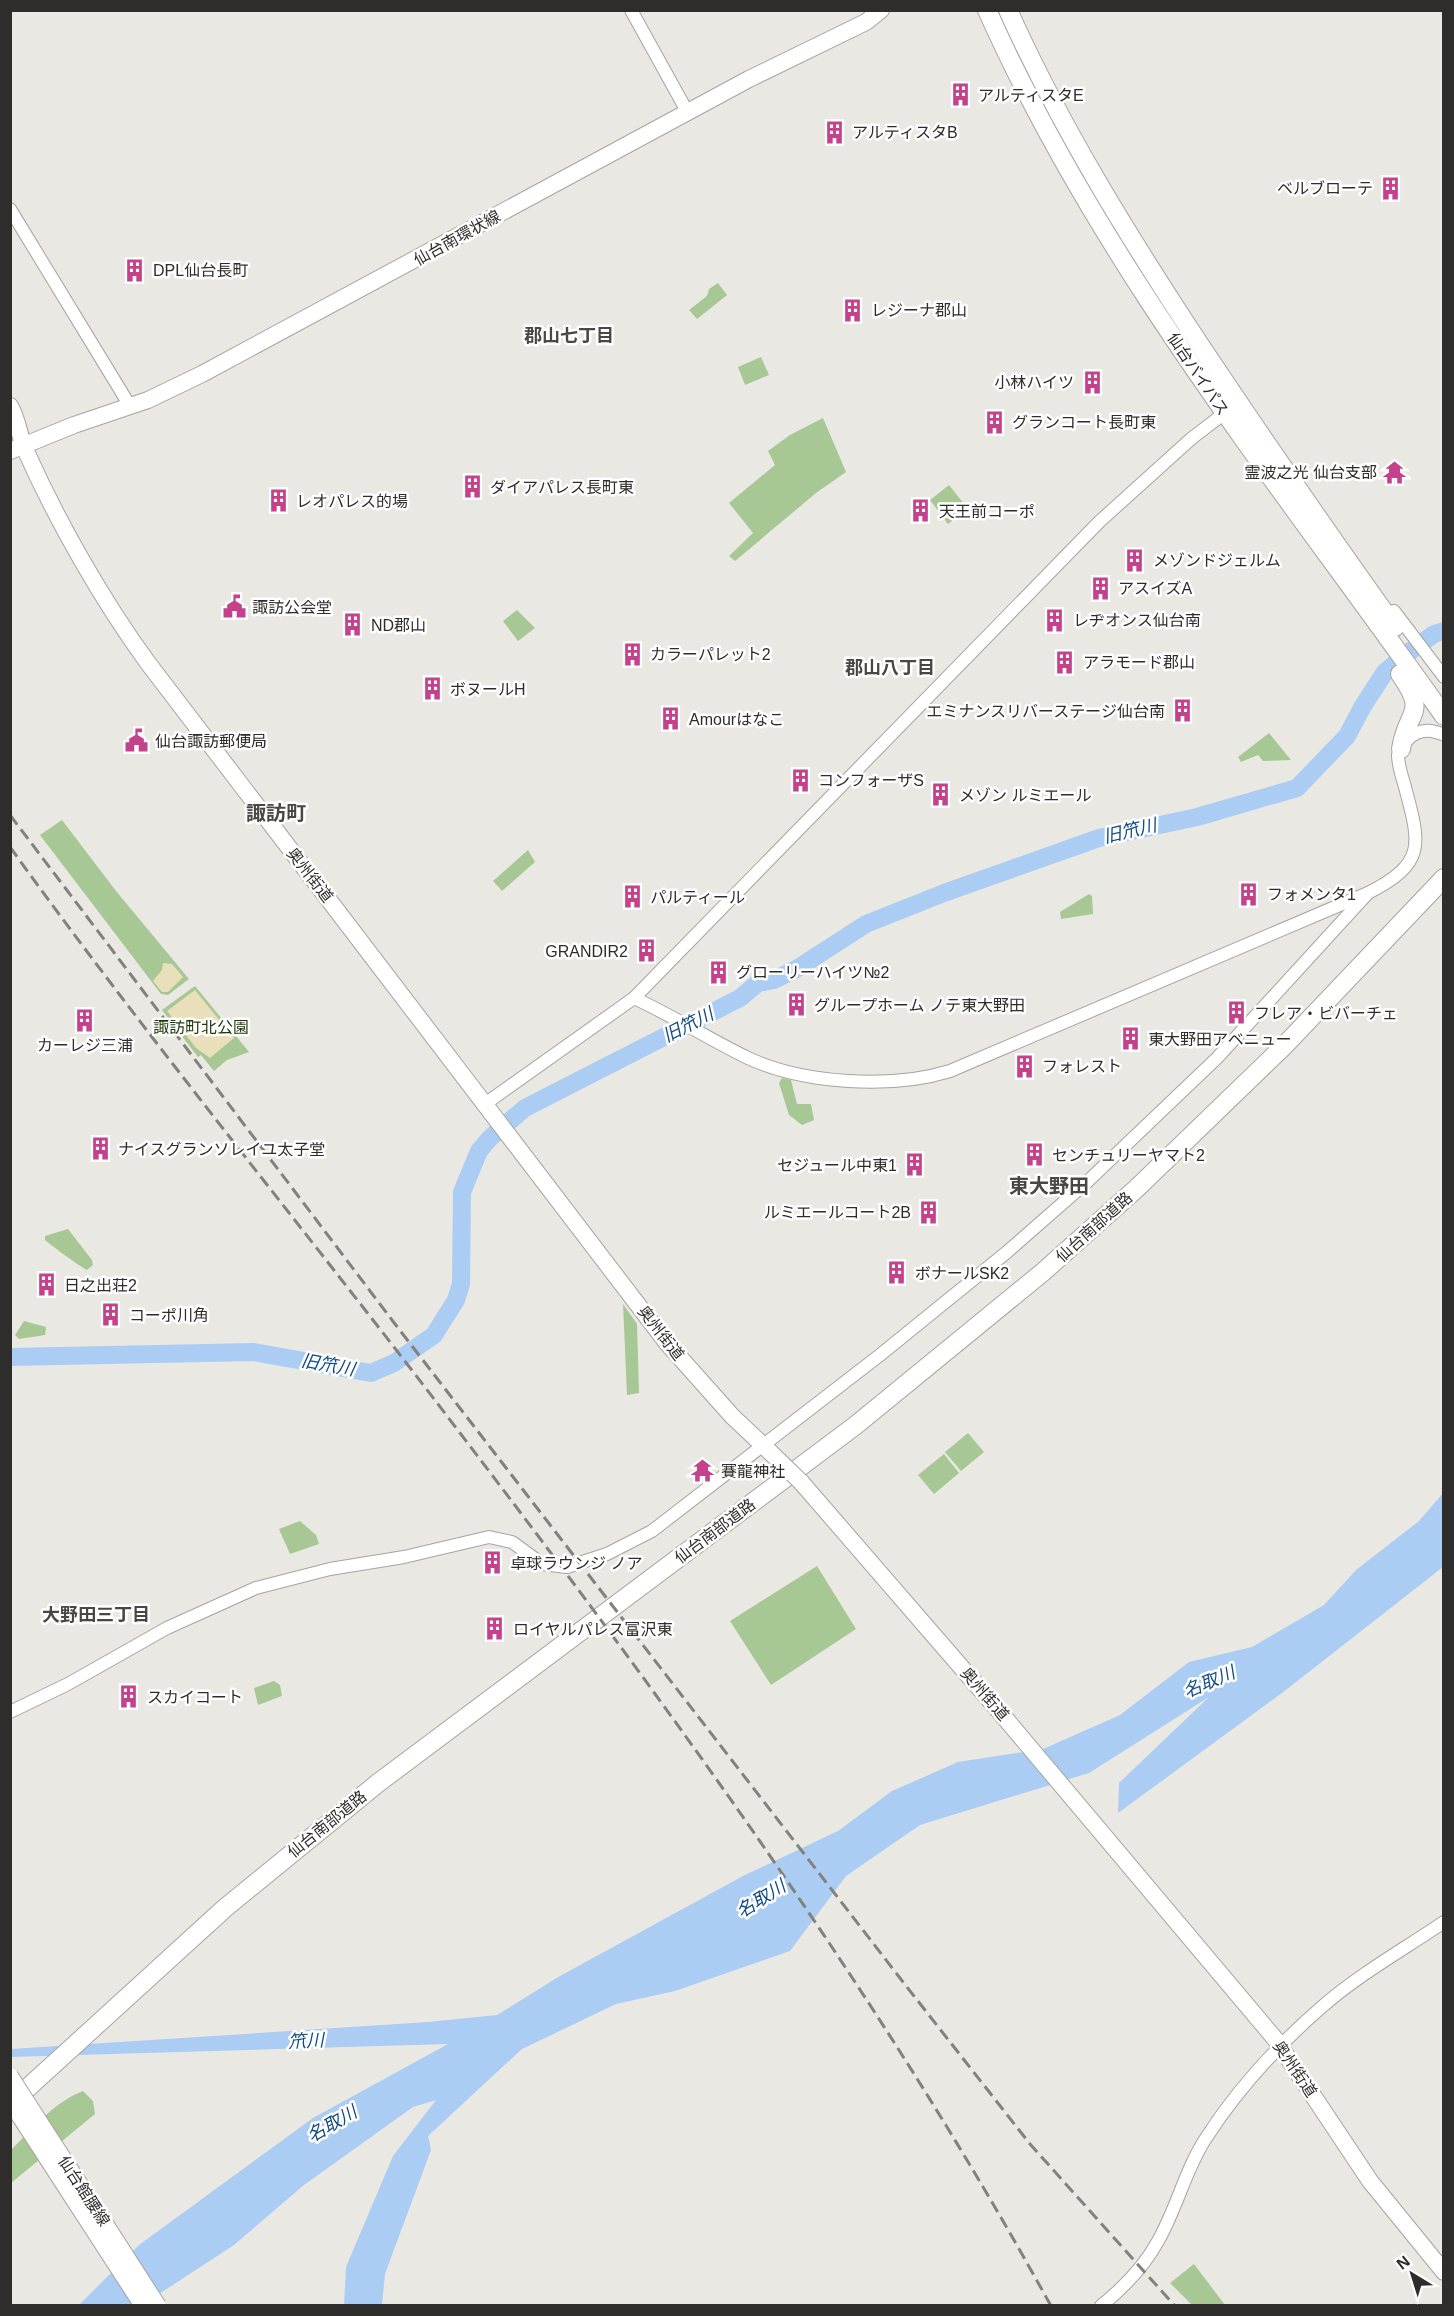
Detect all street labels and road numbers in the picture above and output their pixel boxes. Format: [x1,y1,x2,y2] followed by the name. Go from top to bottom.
[411,207,503,269] street label: 仙台南環状線
[1164,330,1232,418] street label: 仙台バイパス
[284,845,336,905] street label: 奥州街道
[1053,1189,1135,1265] street label: 仙台南部道路
[635,1303,687,1363] street label: 奥州街道
[672,1495,758,1567] street label: 仙台南部道路
[958,1664,1012,1724] street label: 奥州街道
[284,1787,370,1861] street label: 仙台南部道路
[1270,2038,1320,2100] street label: 奥州街道
[55,2153,113,2229] street label: 仙台館腰線

